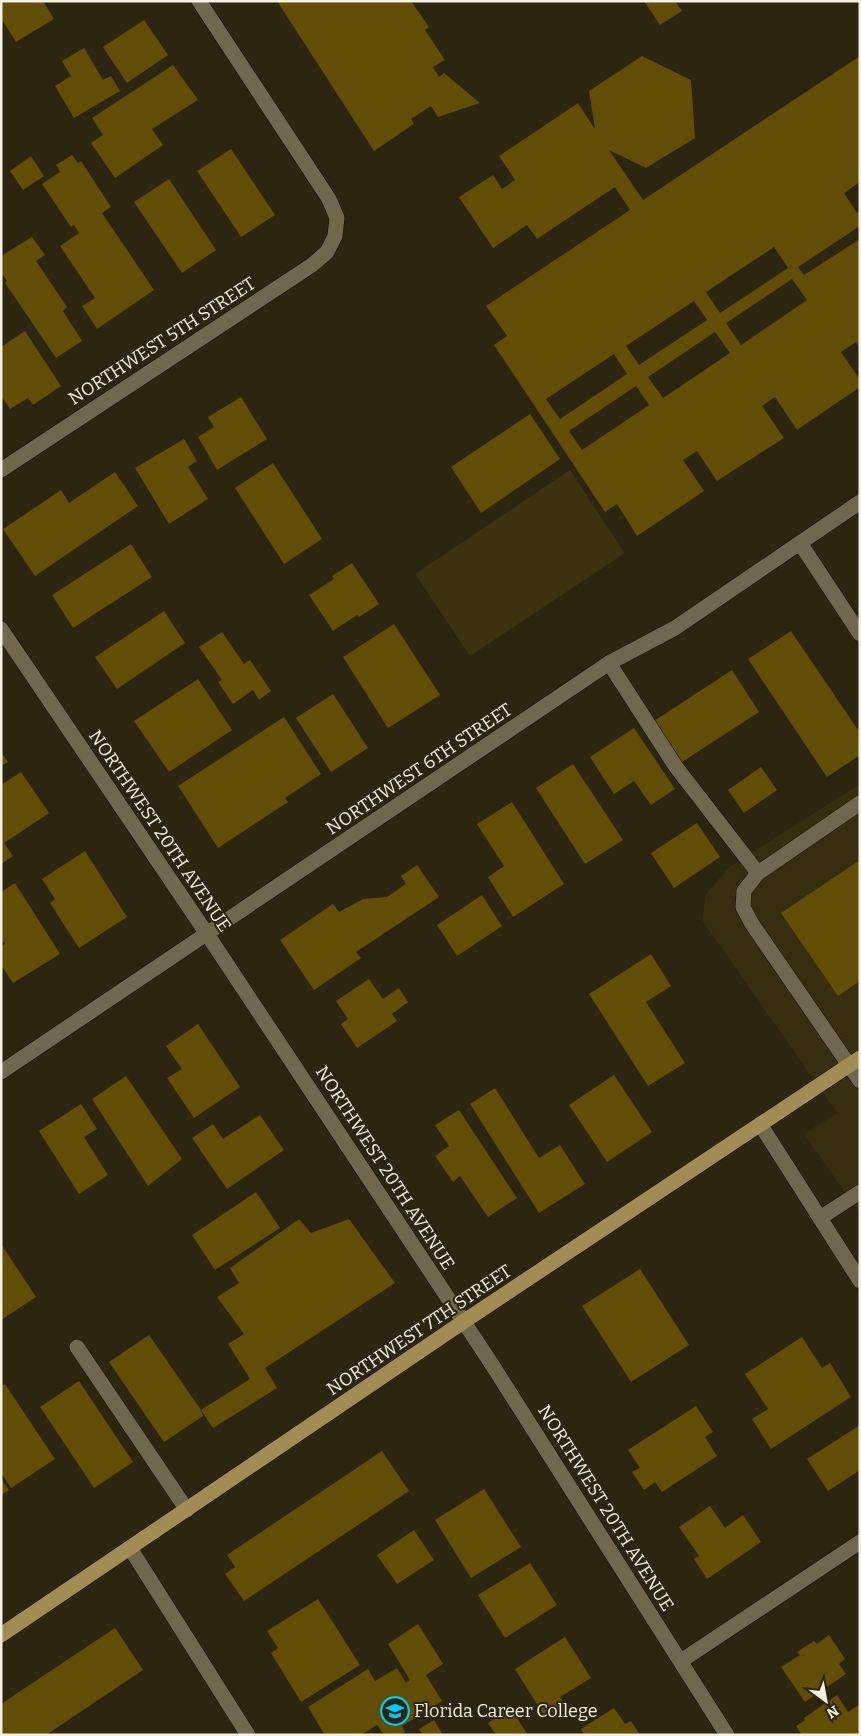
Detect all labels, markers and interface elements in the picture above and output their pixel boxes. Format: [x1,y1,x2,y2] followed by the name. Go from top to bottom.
[64,272,260,410] street label: NORTHWEST 5TH STREET
[322,698,517,839] street label: NORTHWEST 6TH STREET
[84,726,236,936] street label: NORTHWEST 20TH AVENUE
[311,1062,459,1274] street label: NORTHWEST 20TH AVENUE
[322,1260,516,1400] street label: NORTHWEST 7TH STREET
[533,1401,679,1615] street label: NORTHWEST 20TH AVENUE
[801,1676,851,1726] north arrow
[380,1696,410,1726] school or university icon: Florida Career College
[414,1700,598,1722] place label: Florida Career College
[823,1702,842,1722] text: N

